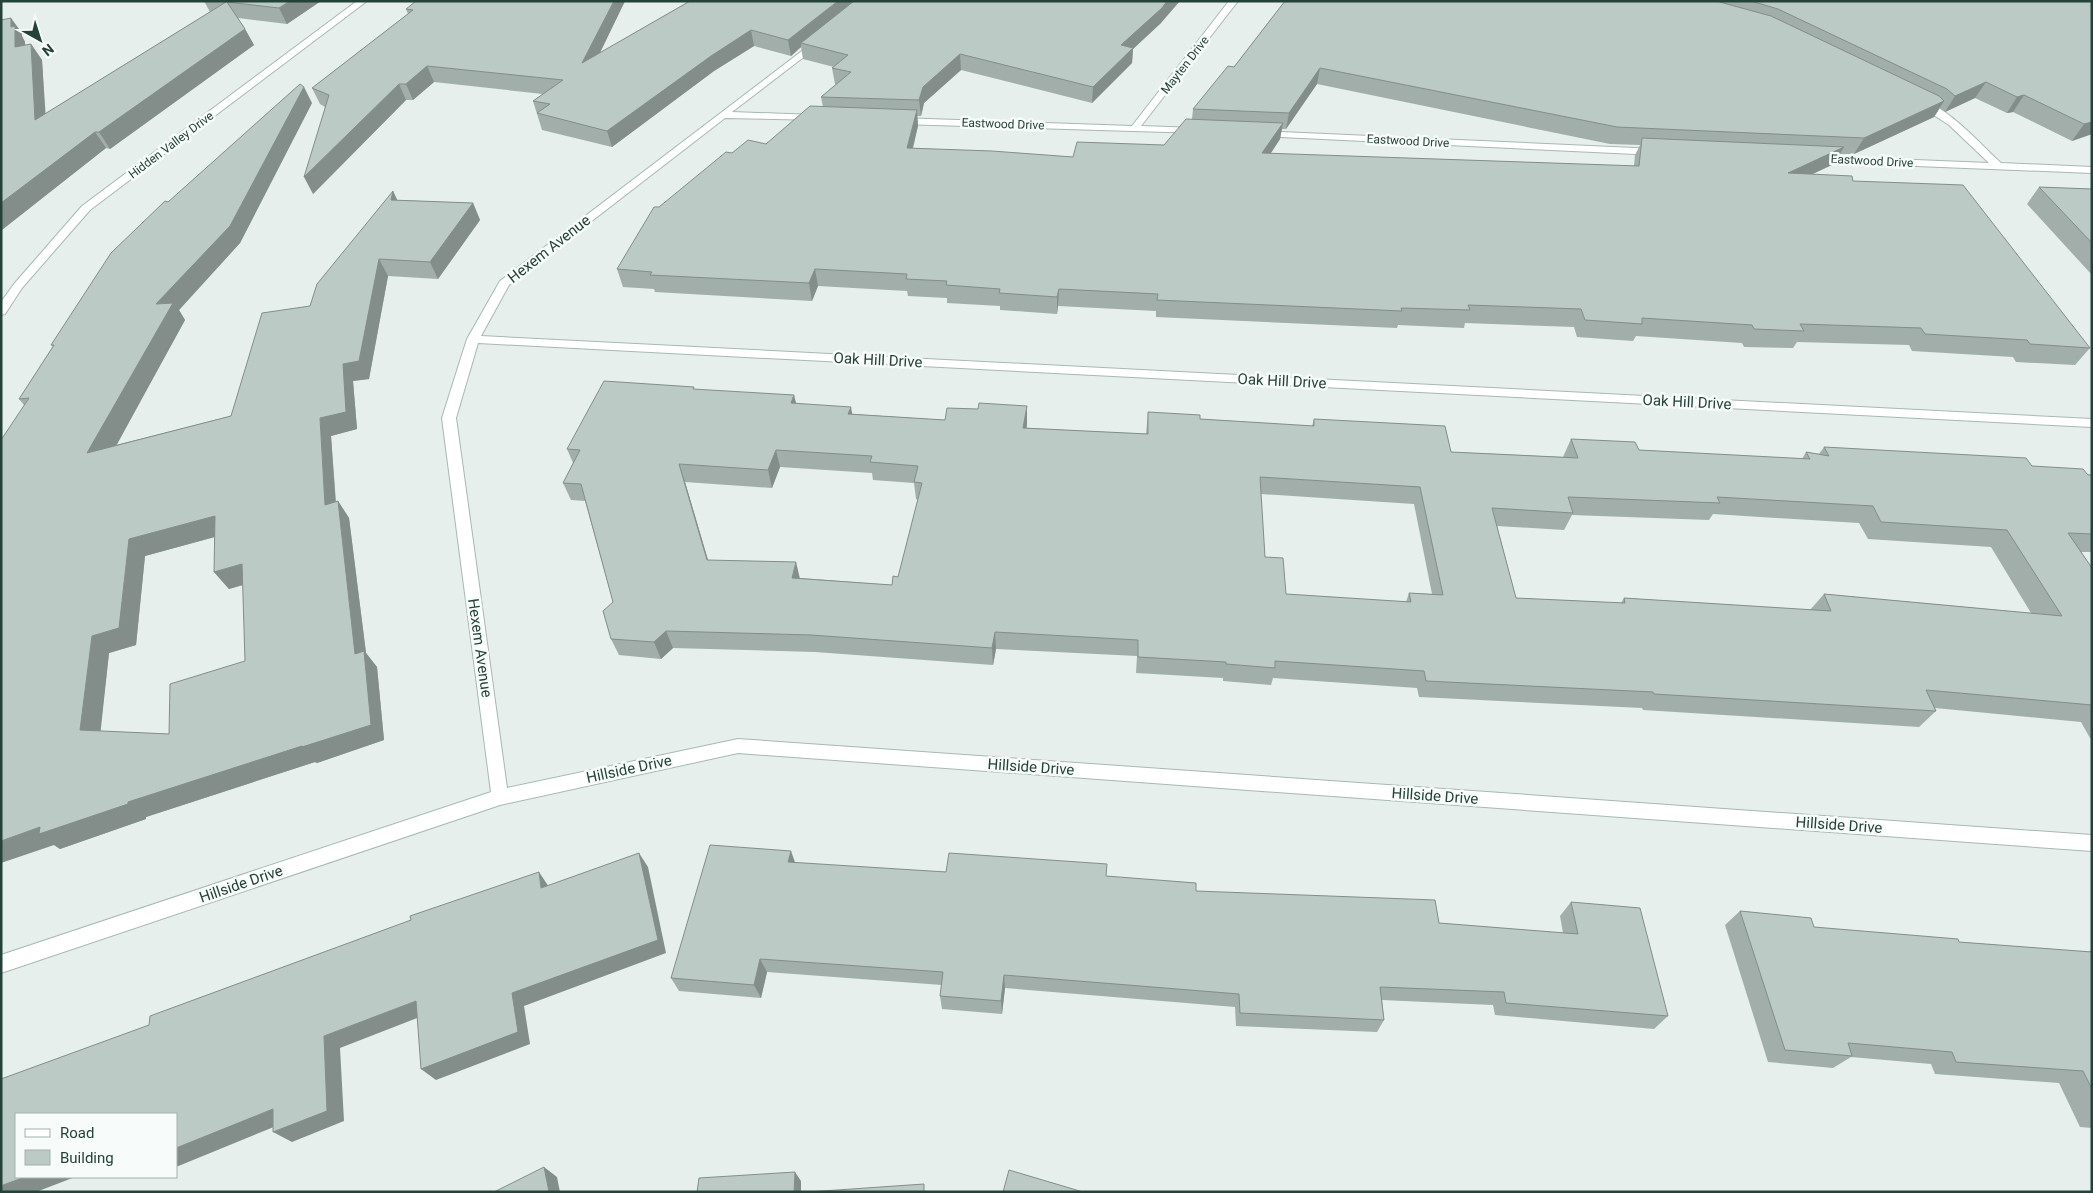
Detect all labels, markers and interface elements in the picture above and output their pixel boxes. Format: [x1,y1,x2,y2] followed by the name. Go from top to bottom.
[15,15,65,65] north arrow
[1158,33,1212,97] street label: Mayten Drive
[39,41,57,59] text: N
[126,109,216,181] street label: Hidden Valley Drive
[961,116,1045,132] street label: Eastwood Drive
[1366,132,1450,150] street label: Eastwood Drive
[1830,152,1914,170] street label: Eastwood Drive
[504,211,594,287] street label: Hexem Avenue
[833,349,923,371] street label: Oak Hill Drive
[1237,370,1327,392] street label: Oak Hill Drive
[1642,391,1732,413] street label: Oak Hill Drive
[464,597,496,699] street label: Hexem Avenue
[585,751,673,787] street label: Hillside Drive
[987,755,1075,779] street label: Hillside Drive
[1391,784,1479,808] street label: Hillside Drive
[1795,813,1883,837] street label: Hillside Drive
[197,861,285,907] street label: Hillside Drive
[15,1113,178,1178] legend
[60,1124,94,1142] text: Road
[60,1149,114,1167] text: Building

